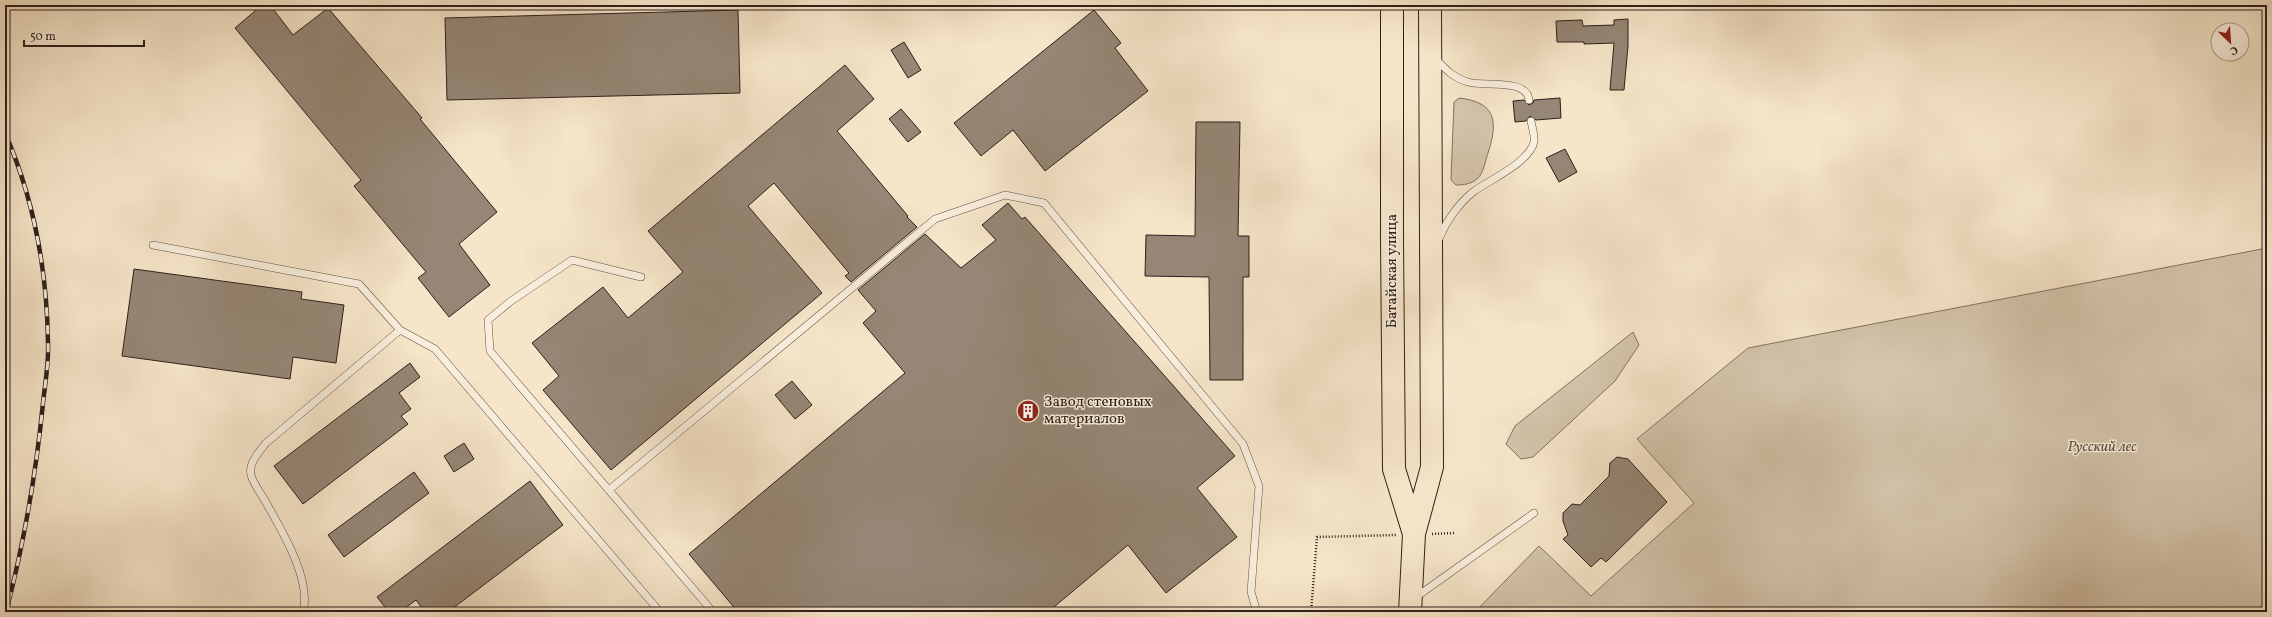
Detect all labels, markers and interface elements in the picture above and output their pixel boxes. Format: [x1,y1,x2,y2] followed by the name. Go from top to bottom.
[24,22,144,48] scale bar
[2210,22,2250,62] north arrow
[30,29,56,45] text: 50 m
[2227,41,2240,58] text: С
[1382,214,1403,328] street label: Батайская улица
[1044,392,1152,430] place label: Завод стеновых материалов
[1015,398,1041,424] building icon: Завод стеновых материалов
[2067,437,2137,458] park label: Русский лес

